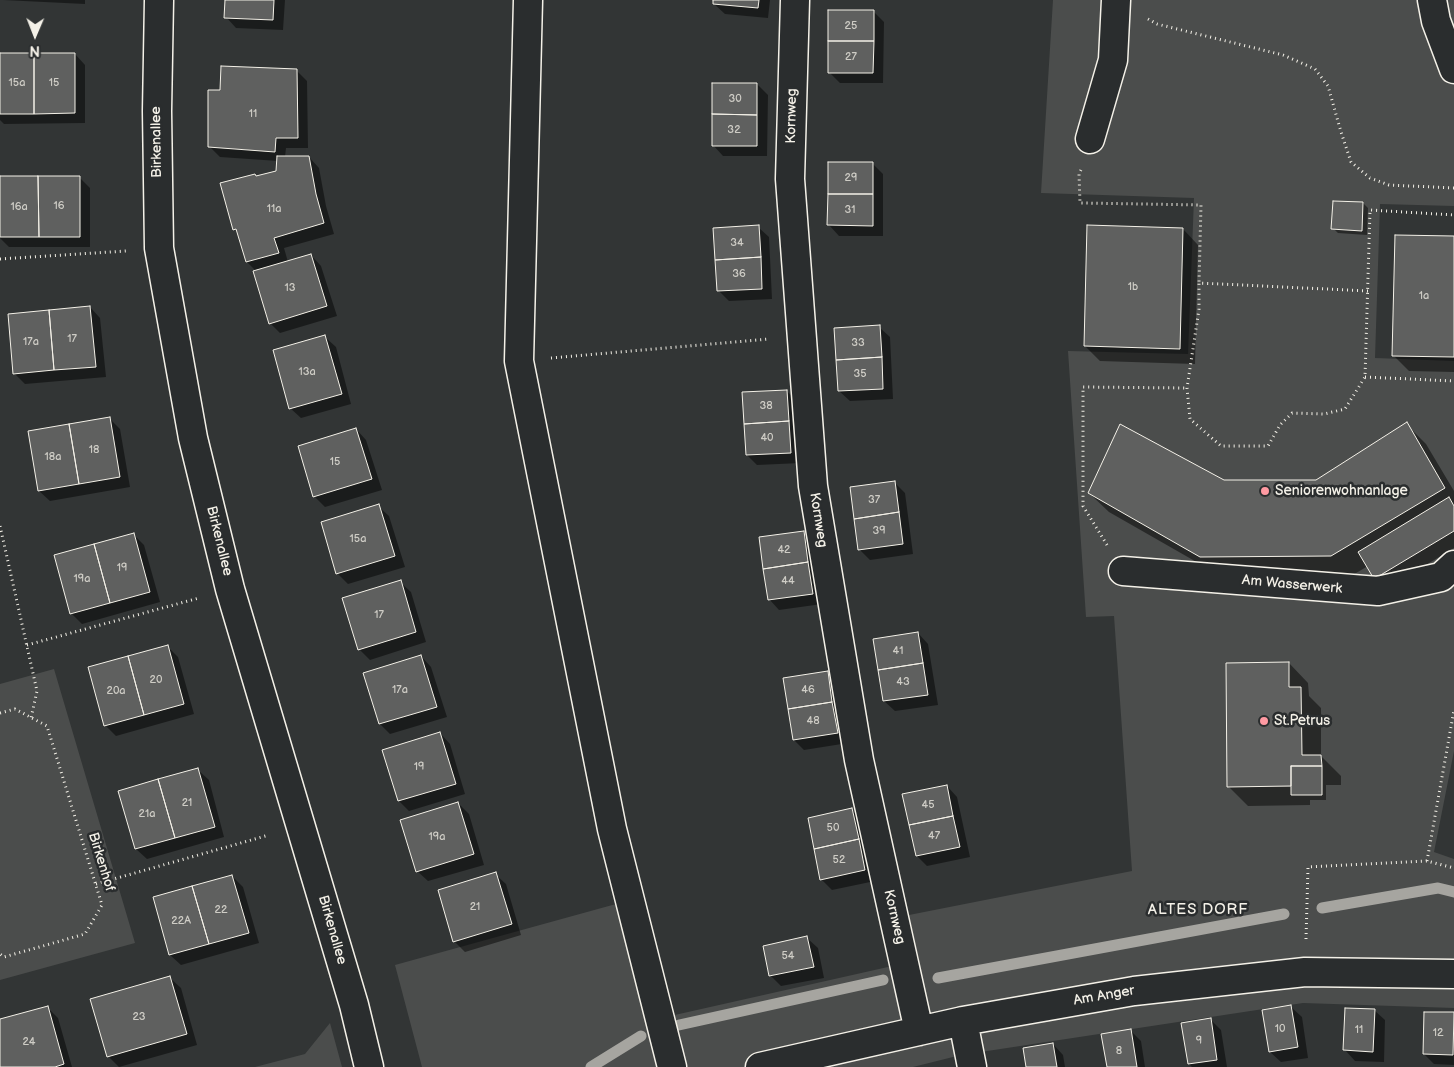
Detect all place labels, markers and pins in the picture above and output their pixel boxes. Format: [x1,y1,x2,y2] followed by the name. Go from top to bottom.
[1275,483,1408,499] place label: Seniorenwohnanlage
[1259,485,1271,497] marker: Seniorenwohnanlage
[1274,713,1330,729] place label: St.Petrus
[1258,715,1270,727] marker: St.Petrus

